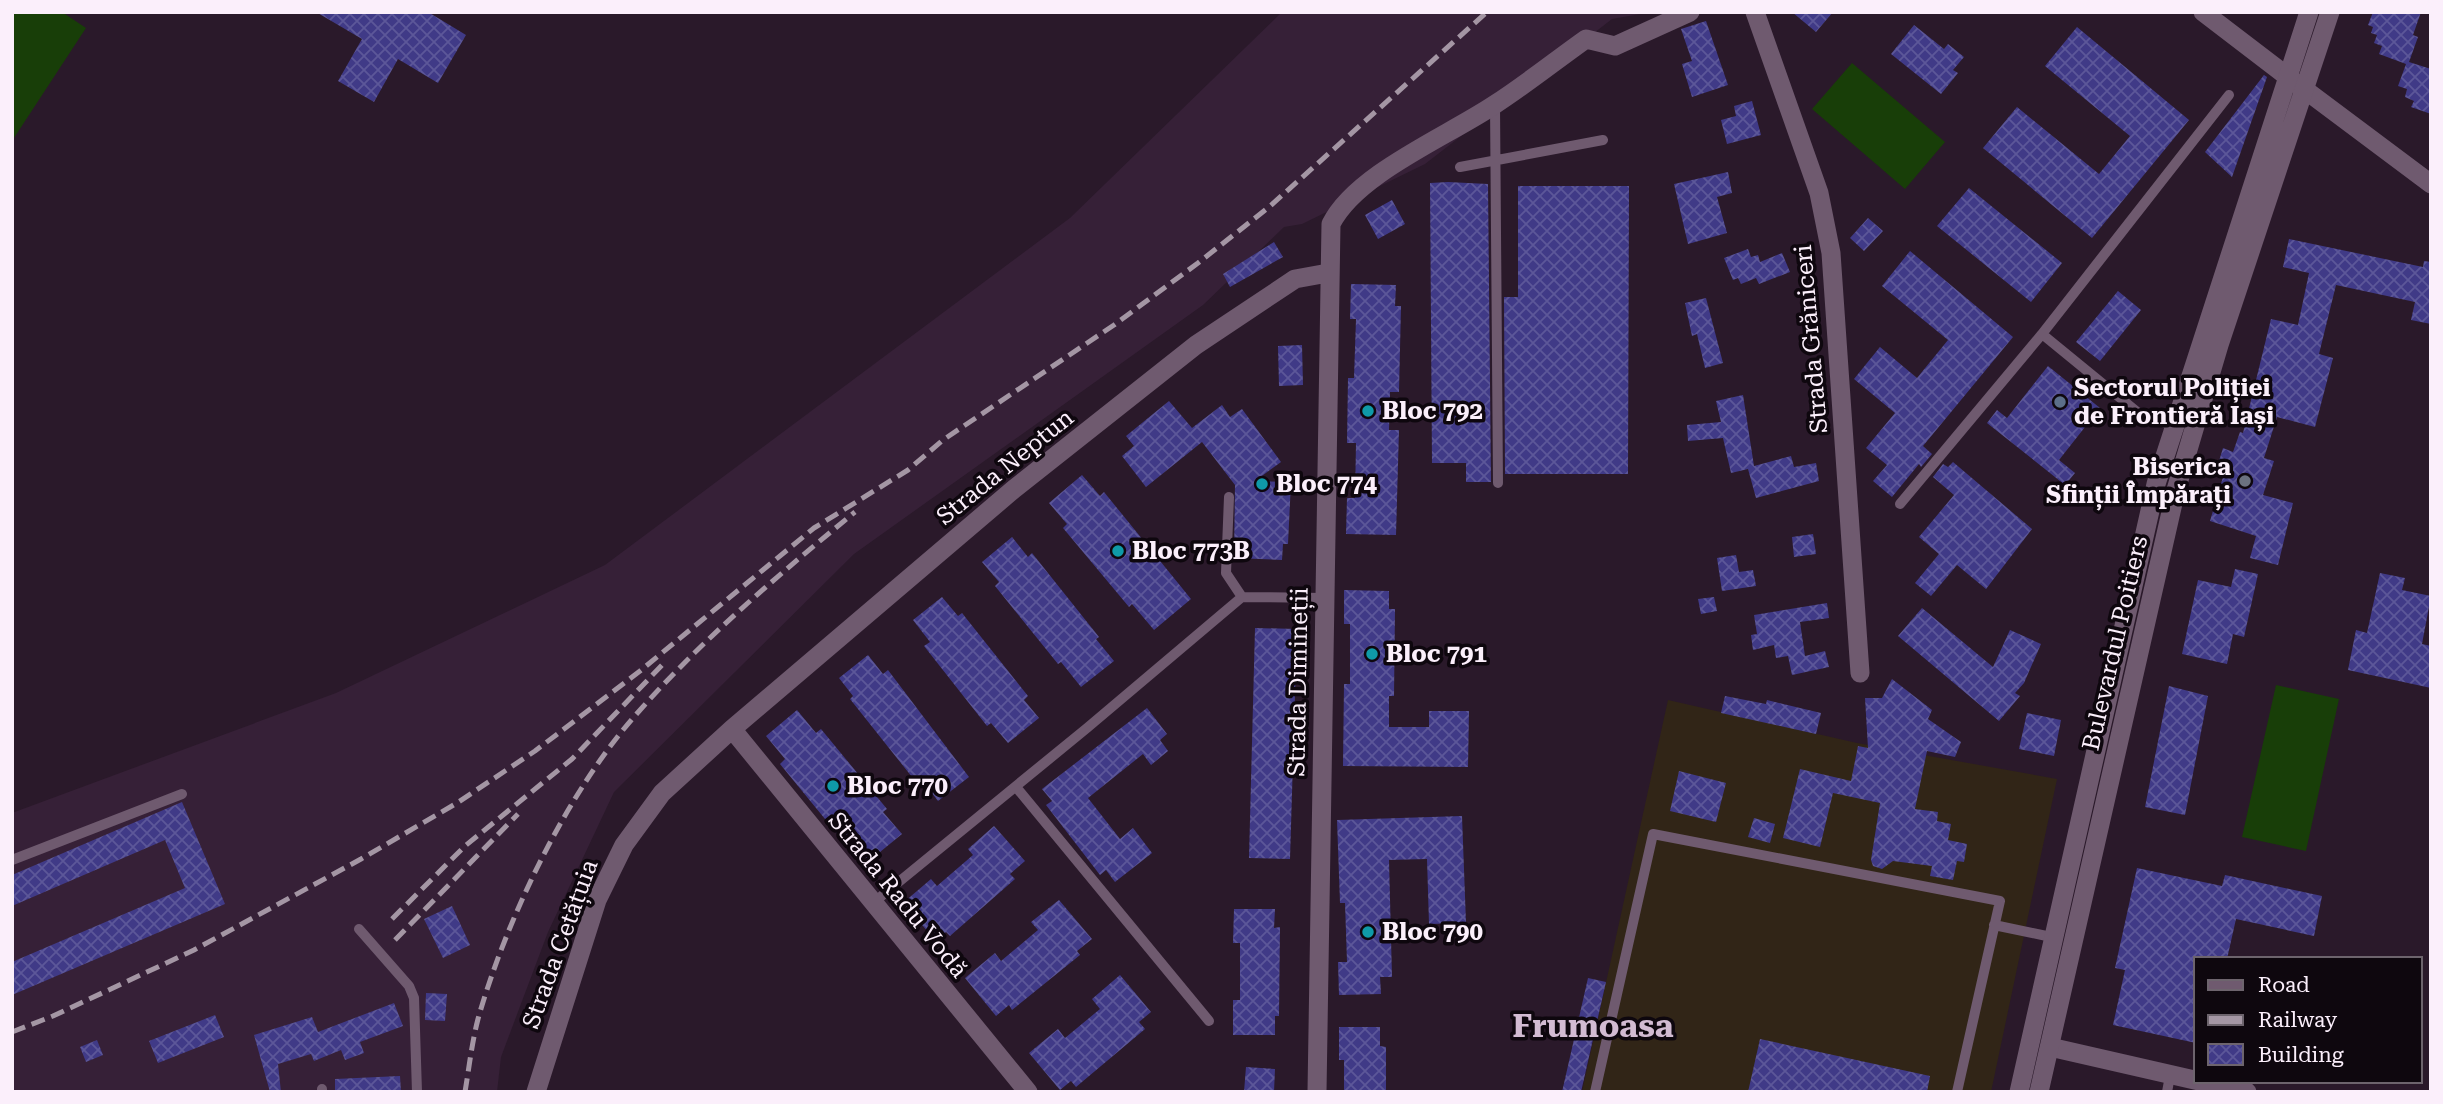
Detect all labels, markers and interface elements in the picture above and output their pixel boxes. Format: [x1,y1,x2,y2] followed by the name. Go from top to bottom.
[1789,243,1833,435] street label: Strada Grăniceri
[2074,374,2274,432] place label: Sectorul Poliției de Frontieră Iași
[2052,394,2068,410] marker: Sectorul Poliției de Frontieră Iași
[1382,397,1483,425] place label: Bloc 792
[931,403,1079,531] street label: Strada Neptun
[1360,403,1376,419] marker: Bloc 792
[2046,453,2231,511] place label: Biserica Sfinții Împărați
[1276,470,1377,498] place label: Bloc 774
[2237,473,2253,489] marker: Biserica Sfinții Împărați
[1254,476,1270,492] marker: Bloc 774
[2077,533,2153,753] street label: Bulevardul Poitiers
[1132,537,1250,565] place label: Bloc 773B
[1110,543,1126,559] marker: Bloc 773B
[1282,587,1316,777] street label: Strada Dimineții
[1386,640,1487,668] place label: Bloc 791
[1364,646,1380,662] marker: Bloc 791
[847,772,948,800] place label: Bloc 770
[825,778,841,794] marker: Bloc 770
[823,807,973,983] street label: Strada Radu Vodă
[516,856,605,1033] street label: Strada Cetățuia
[1382,918,1483,946] place label: Bloc 790
[1360,924,1376,940] marker: Bloc 790
[2194,957,2422,1083] legend
[2258,973,2310,997] text: Road
[1512,1007,1674,1045] district label: Frumoasa
[2258,1008,2338,1032] text: Railway
[2258,1043,2344,1067] text: Building

